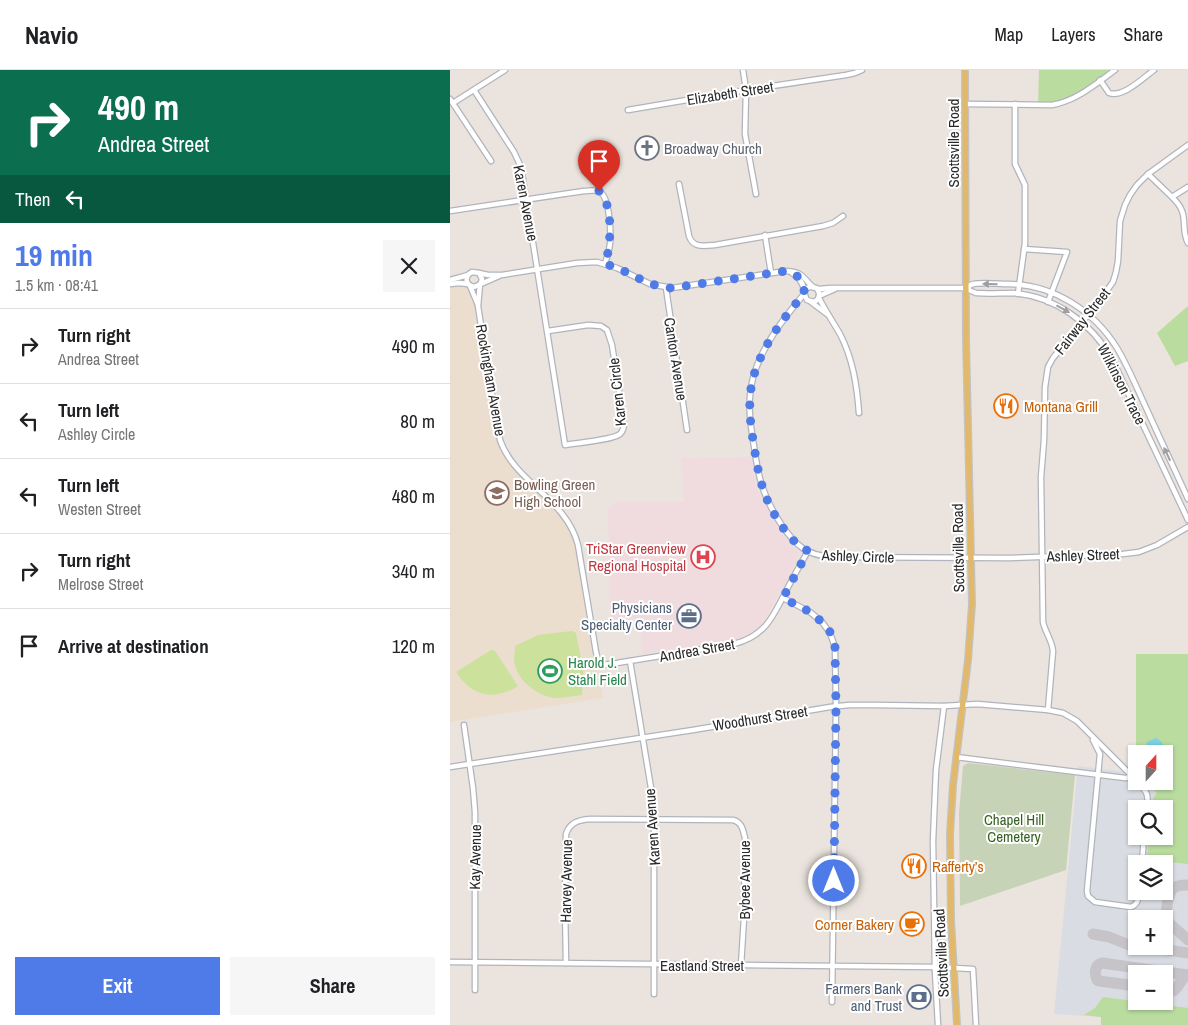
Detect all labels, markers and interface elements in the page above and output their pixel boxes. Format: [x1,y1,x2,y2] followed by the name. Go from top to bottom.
[25,19,79,51] text: Navio
[995,22,1023,47] text: Map
[1051,22,1096,47] text: Layers
[1124,22,1163,47] text: Share
[685,76,775,110] street label: Elizabeth Street
[98,84,179,131] text: 490 m
[15,90,80,155] icon: right
[943,99,964,187] street label: Scottsville Road
[98,129,209,159] text: Andrea Street
[634,135,660,161] church icon: Broadway Church
[664,138,762,159] place label: Broadway Church
[578,140,620,191] pin
[585,147,613,175] icon: arrive
[508,163,544,243] street label: Karen Avenue
[61,185,89,213] icon: left
[15,186,51,212] text: Then
[15,235,93,275] text: 19 min
[383,240,435,292] button: close
[15,274,98,296] text: 1.5 km · 08:41
[982,280,998,288] one-way arrow
[1049,283,1115,359] street label: Fairway Street
[1056,305,1070,313] one-way arrow
[659,316,693,402] street label: Canton Avenue
[58,322,130,348] text: Turn right
[471,322,511,438] street label: Rockingham Avenue
[15,332,43,360] icon: right
[392,333,435,359] text: 490 m
[1093,340,1151,428] street label: Wilkinson Trace
[58,348,139,370] text: Andrea Street
[603,357,631,427] street label: Karen Circle
[993,393,1019,419] restaurant icon: Montana Grill
[1024,396,1098,417] place label: Montana Grill
[58,397,119,423] text: Turn left
[15,407,43,435] icon: left
[400,408,435,434] text: 80 m
[58,423,135,445] text: Ashley Circle
[1163,447,1171,461] one-way arrow
[58,472,119,498] text: Turn left
[514,474,595,512] place label: Bowling Green High School
[484,480,510,506] school or university icon: Bowling Green High School
[15,482,43,510] icon: left
[392,483,435,509] text: 480 m
[58,498,141,520] text: Westen Street
[947,503,969,593] street label: Scottsville Road
[586,538,686,576] place label: TriStar Greenview Regional Hospital
[1045,543,1121,567] street label: Ashley Street
[690,544,716,570] hospital icon: TriStar Greenview Regional Hospital
[820,544,895,568] street label: Ashley Circle
[58,547,130,573] text: Turn right
[15,557,43,585] icon: right
[392,558,435,584] text: 340 m
[58,573,143,595] text: Melrose Street
[581,597,672,635] place label: Physicians Specialty Center
[676,603,702,629] office icon: Physicians Specialty Center
[15,632,43,660] icon: arrive
[58,633,209,659] text: Arrive at destination
[392,633,435,659] text: 120 m
[657,633,737,667] street label: Andrea Street
[568,652,627,690] place label: Harold J. Stahl Field
[537,658,563,684] sports icon: Harold J. Stahl Field
[711,700,809,736] street label: Woodhurst Street
[1128,745,1172,790] north arrow
[1128,745,1173,1010] map controls
[639,788,665,866] street label: Karen Avenue
[1128,800,1173,845] button: search
[984,809,1044,847] park label: Chapel Hill Cemetery
[464,824,486,890] street label: Kay Avenue
[555,839,577,923] street label: Harvey Avenue
[734,840,755,920] street label: Bybee Avenue
[901,853,927,879] restaurant icon: Rafferty’s
[807,854,859,906] position arrow
[1128,855,1173,900] button: layers
[932,856,984,877] place label: Rafferty’s
[928,908,954,998] street label: Scottsville Road
[1128,910,1173,955] button: +
[899,911,925,937] cafe icon: Corner Bakery
[815,914,895,935] place label: Corner Bakery
[660,955,745,976] street label: Eastland Street
[15,957,220,1015] button: Exit
[230,957,435,1015] button: Share
[1128,965,1173,1010] button: −
[825,978,903,1016] place label: Farmers Bank and Trust
[906,984,932,1010] bank icon: Farmers Bank and Trust

